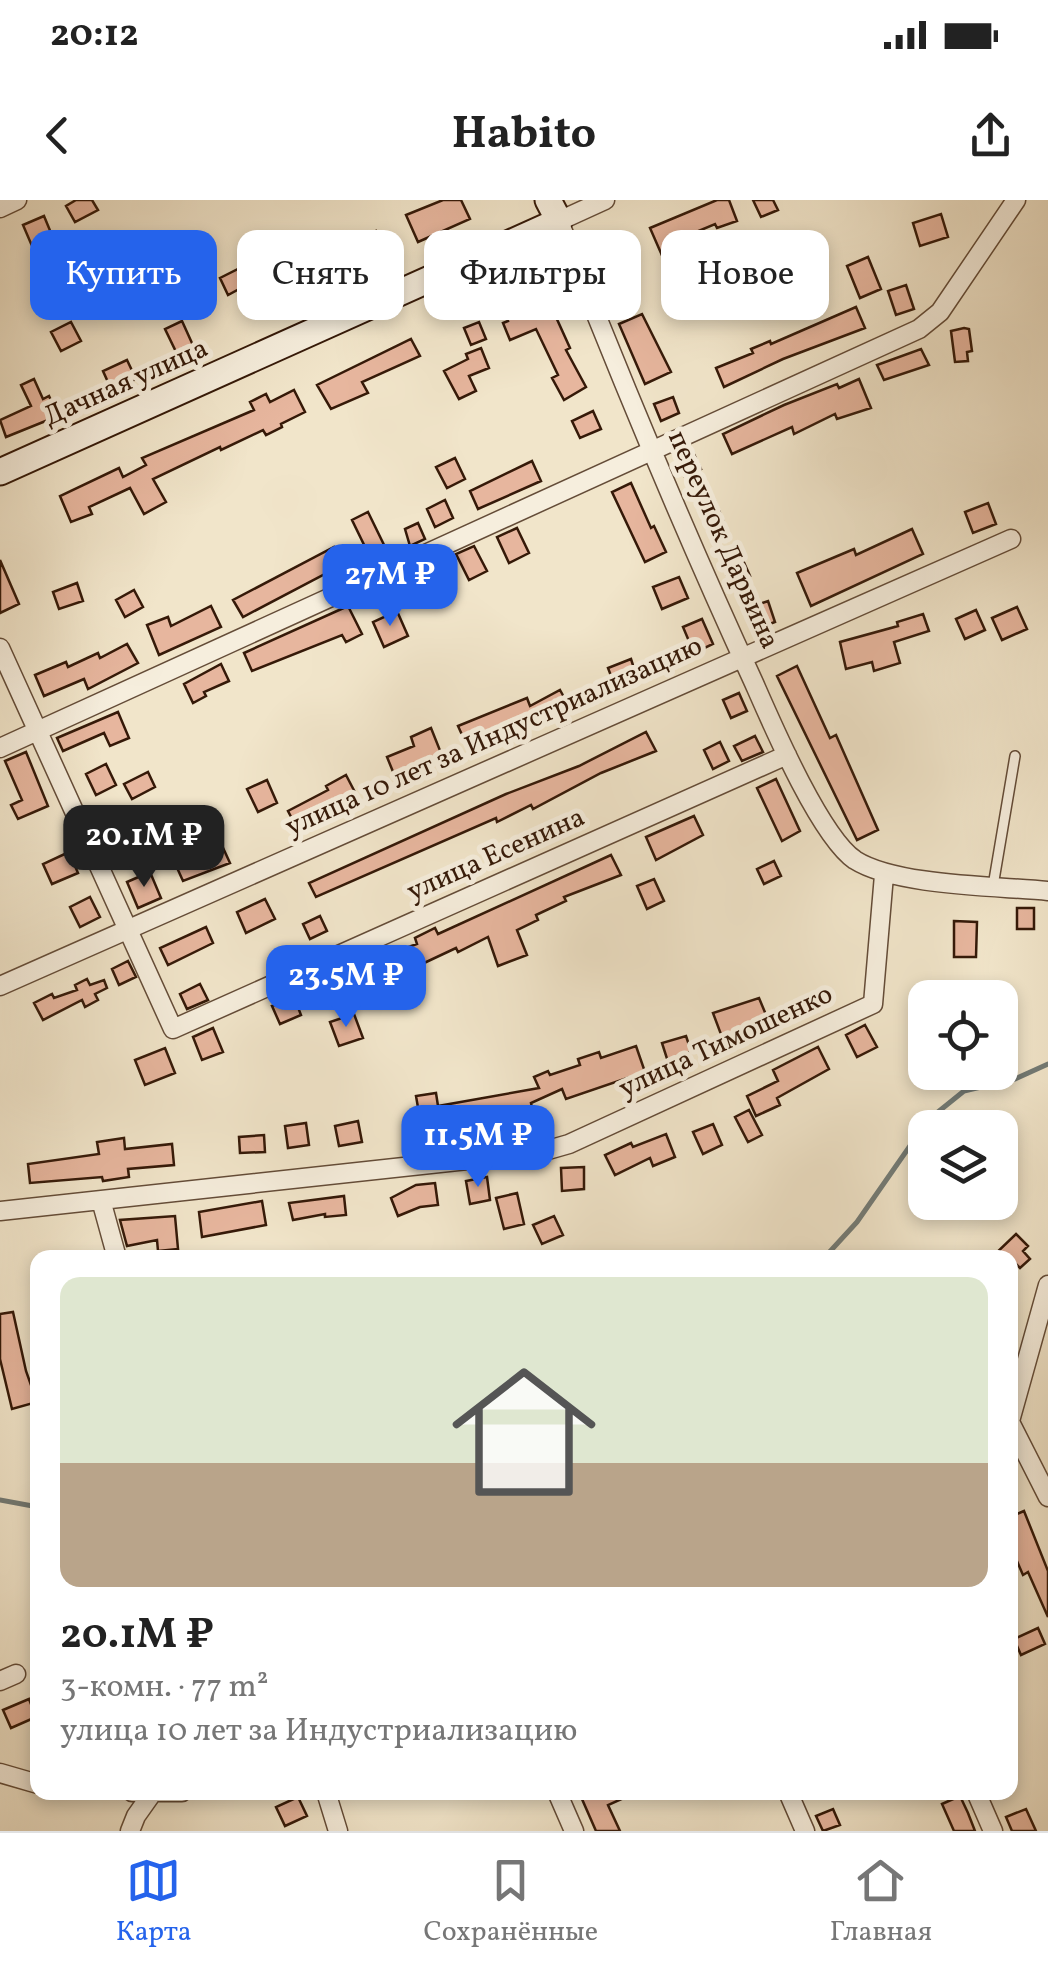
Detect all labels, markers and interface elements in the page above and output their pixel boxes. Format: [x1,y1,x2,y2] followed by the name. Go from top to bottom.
[50,9,139,62] text: 20:12
[452,104,596,167] text: Habito
[30,108,85,163] icon: back
[963,108,1018,163] icon: share
[30,230,217,320] chip: Купить
[237,230,404,320] chip: Снять
[424,230,641,320] chip: Фильтры
[661,230,829,320] chip: Новое
[37,329,215,437] street label: Дачная улица
[657,425,789,655] street label: переулок Дарвина
[320,544,460,629] pin: 27M ₽
[345,554,435,598] text: 27M ₽
[279,627,709,847] street label: улица 10 лет за Индустриализацию
[401,798,591,912] street label: улица Есенина
[52,805,236,890] pin: 20.1M ₽
[85,815,203,859] text: 20.1M ₽
[254,945,438,1030] pin: 23.5M ₽
[288,955,404,999] text: 23.5M ₽
[613,975,839,1109] street label: улица Тимошенко
[908,980,1018,1220] map controls
[908,980,1018,1090] button: locate
[386,1105,570,1190] pin: 11.5M ₽
[908,1110,1018,1220] button: layers
[423,1115,533,1159] text: 11.5M ₽
[434,1342,614,1522] icon: home
[60,1607,214,1666] text: 20.1M ₽
[60,1666,269,1710] text: 3-комн. · 77 m²
[60,1710,578,1754] text: улица 10 лет за Индустриализацию
[116,1853,192,1952] tab: Карта
[423,1853,598,1952] tab: Сохранённые
[830,1853,932,1952] tab: Главная

